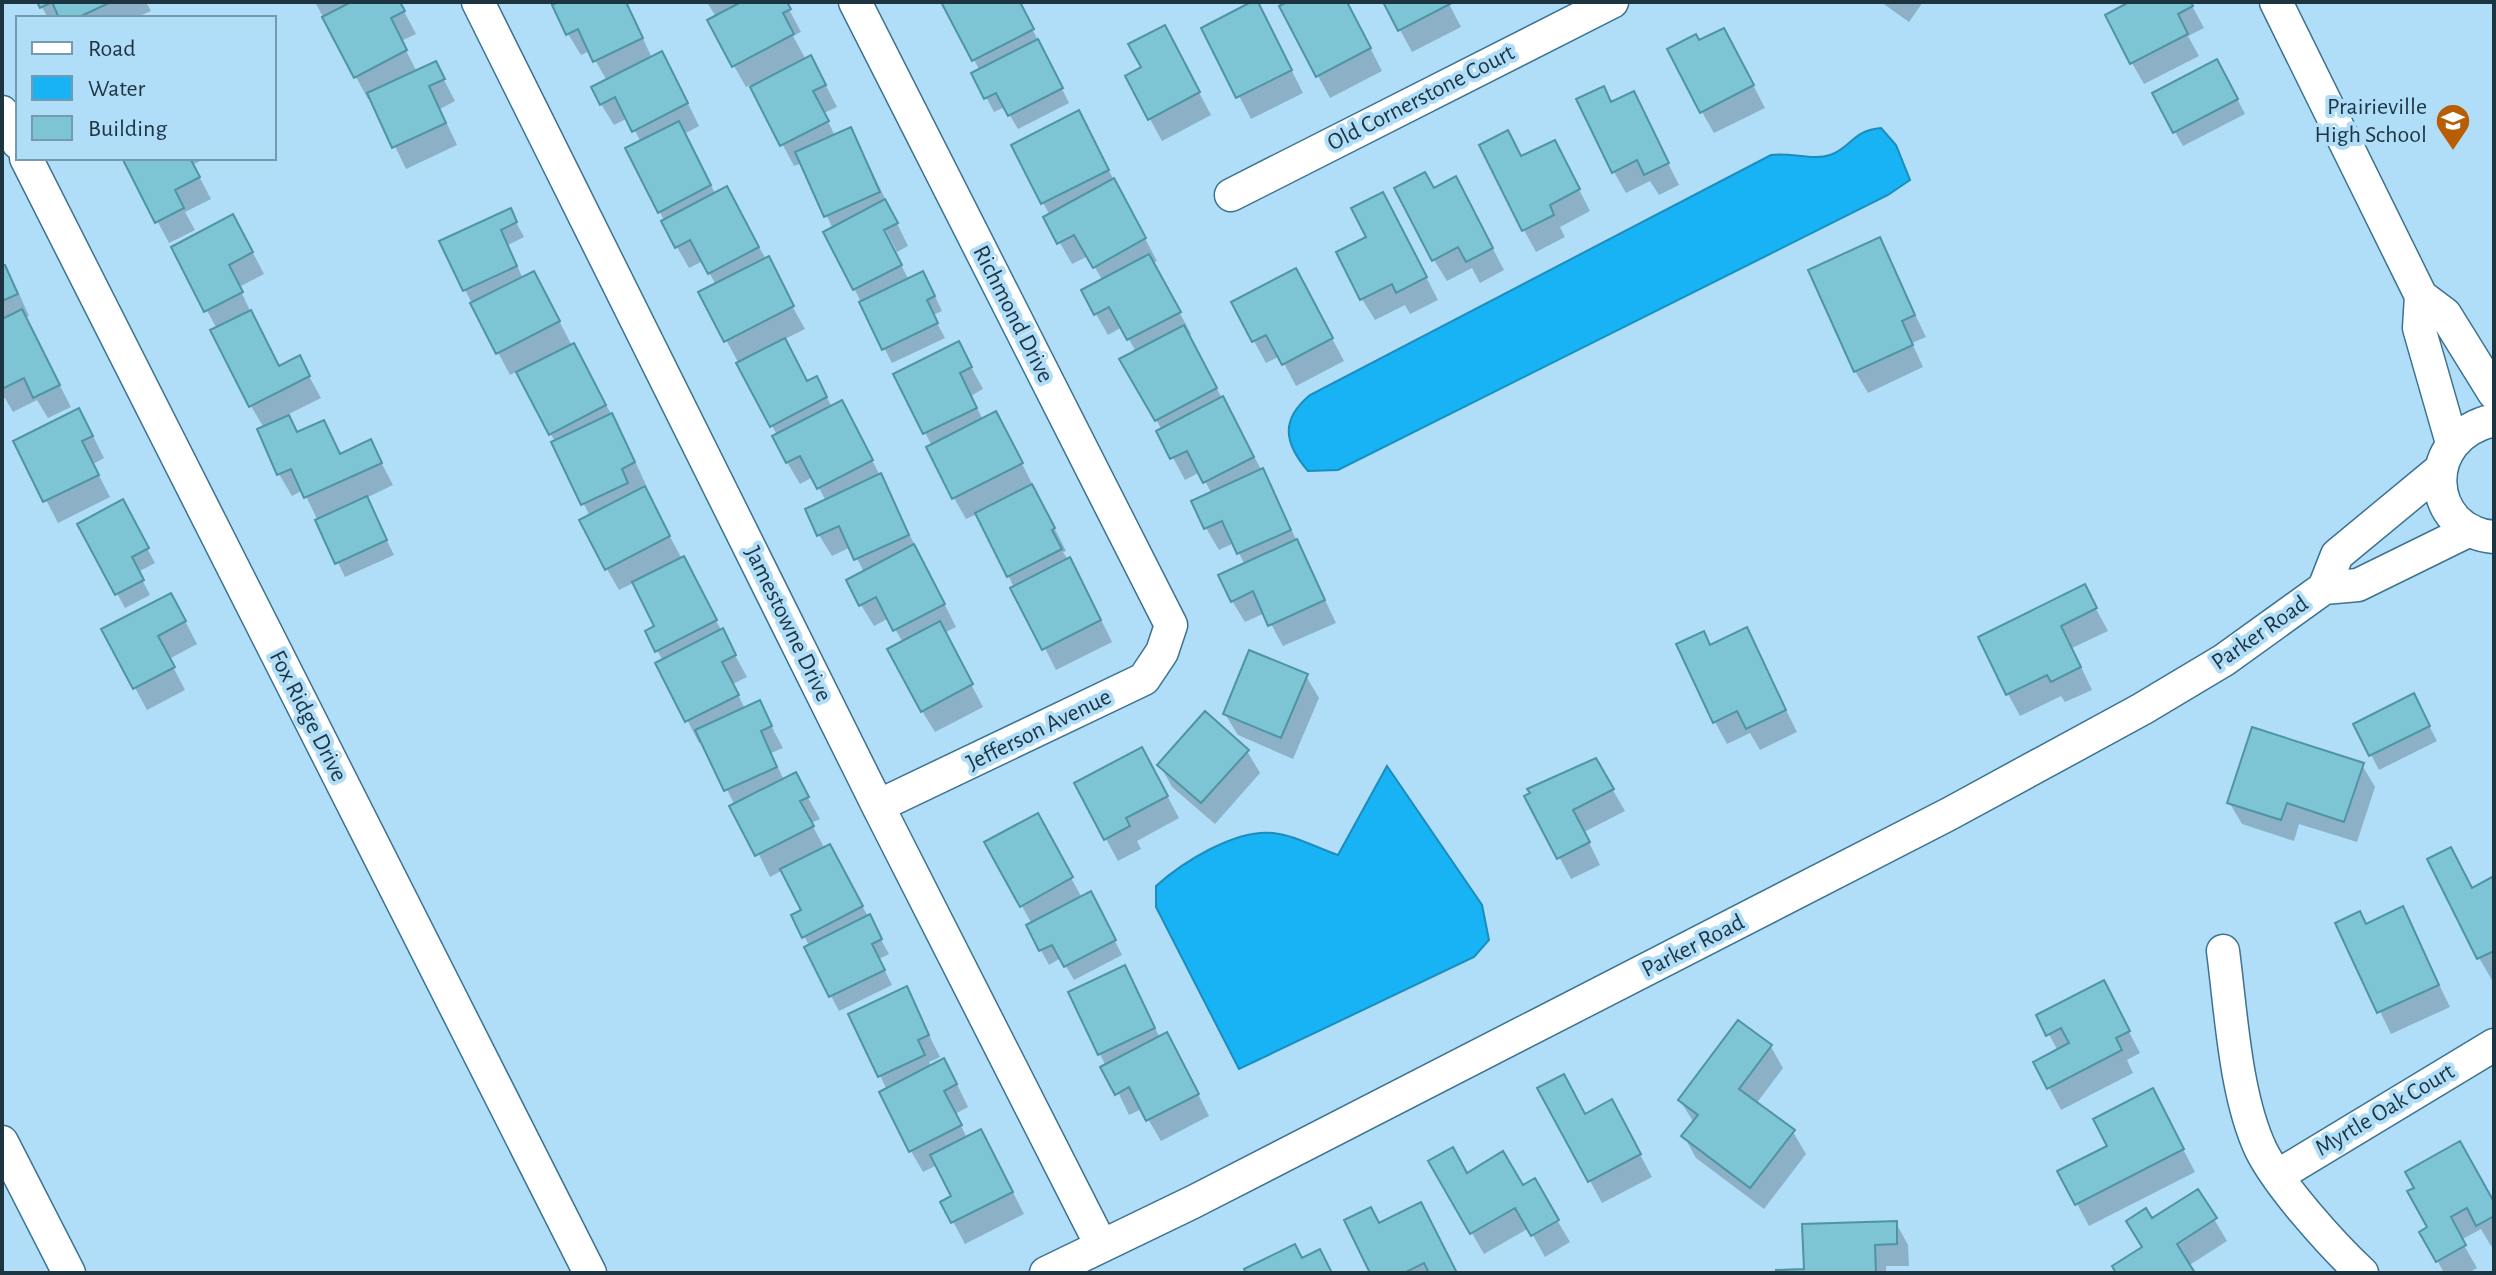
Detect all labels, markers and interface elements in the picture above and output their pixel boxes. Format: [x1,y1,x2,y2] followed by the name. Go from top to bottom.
[16,16,276,160] legend
[88,37,136,61] text: Road
[1324,40,1519,156] street label: Old Cornerstone Court
[88,77,146,101] text: Water
[2315,95,2427,147] place label: Prairieville High School
[2434,102,2472,152] school or university icon: Prairieville High School
[88,117,167,141] text: Building
[968,242,1058,386] street label: Richmond Drive
[740,543,836,705] street label: Jamestowne Drive
[2207,591,2313,675] street label: Parker Road
[265,647,351,785] street label: Fox Ridge Drive
[963,685,1115,775] street label: Jefferson Avenue
[1638,910,1748,982] street label: Parker Road
[2311,1059,2459,1161] street label: Myrtle Oak Court

